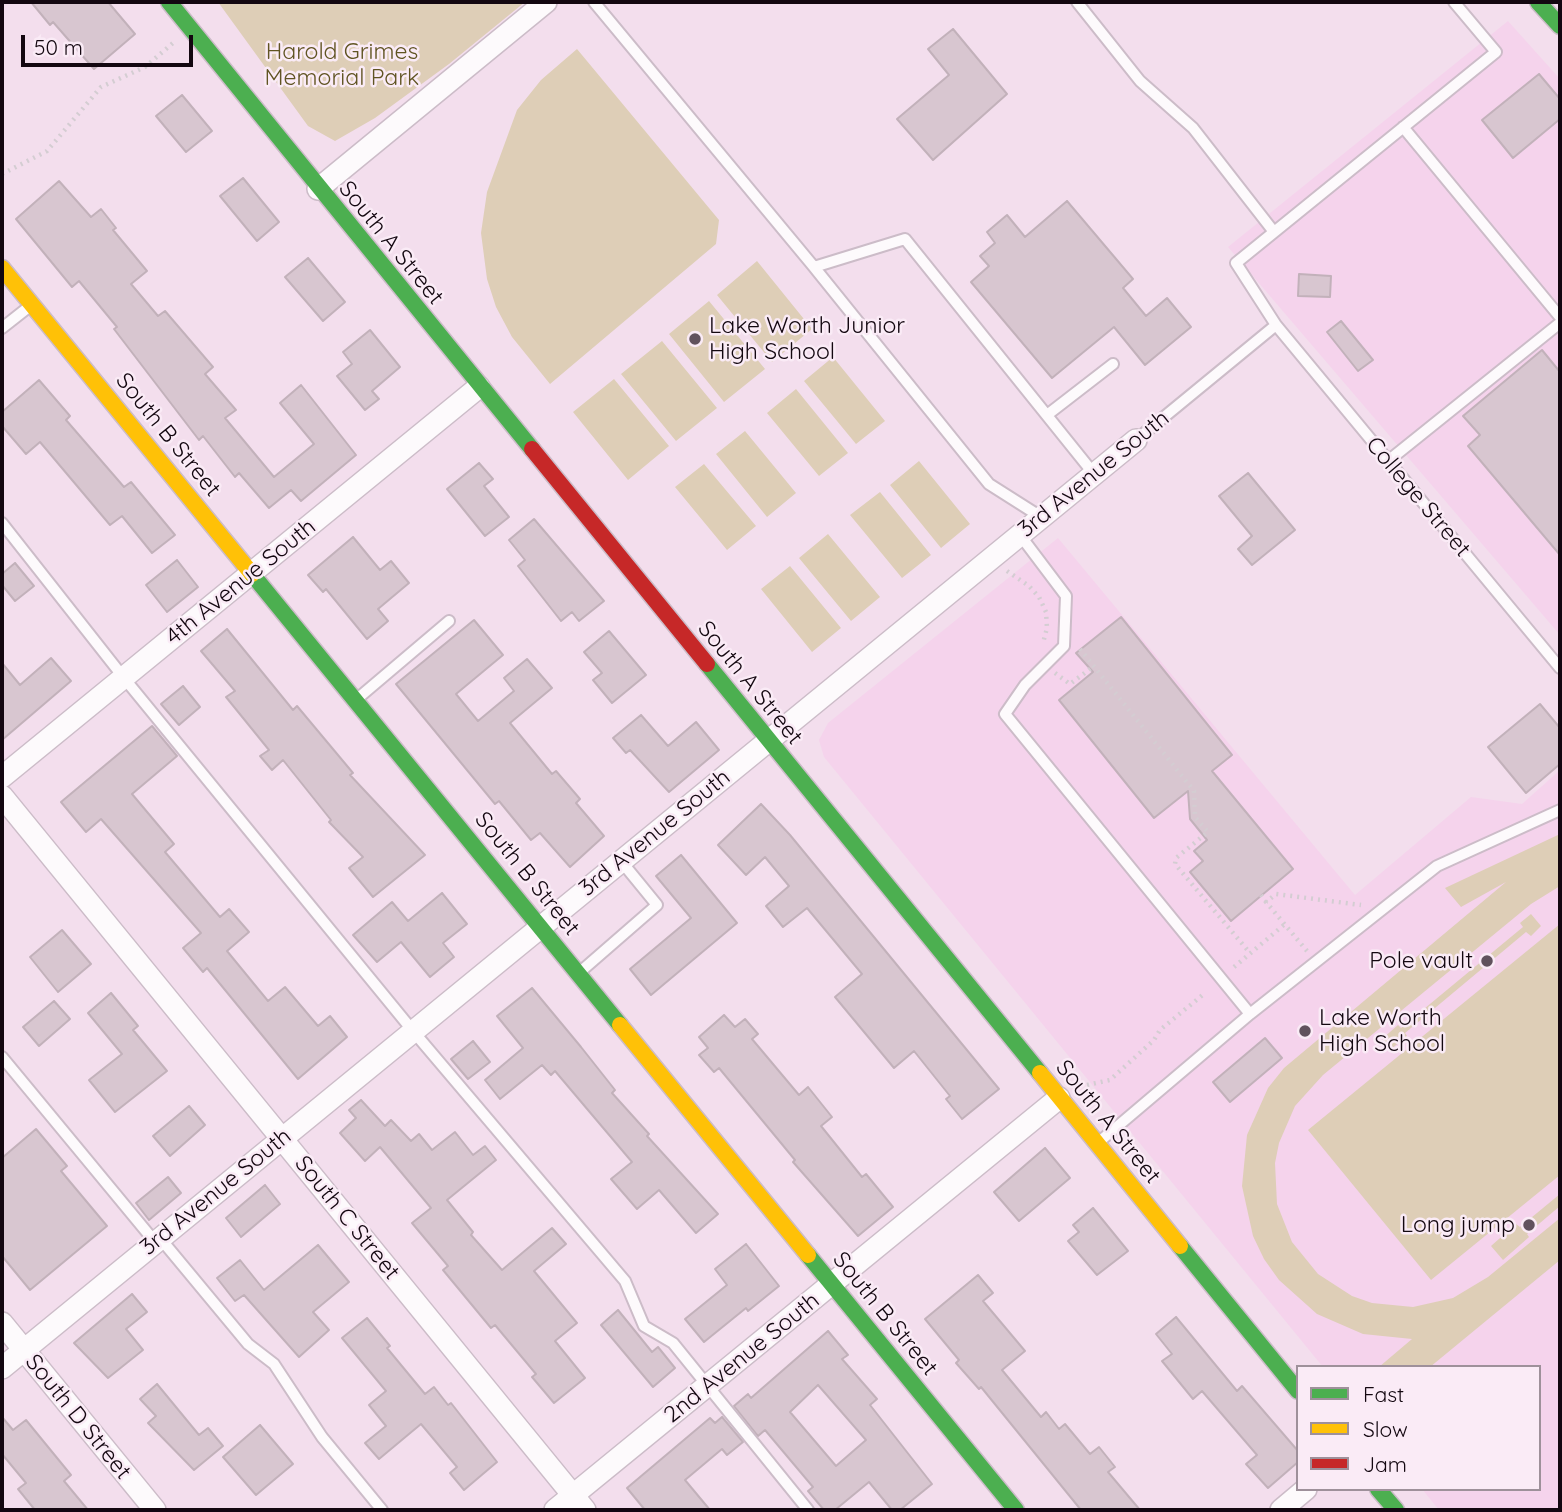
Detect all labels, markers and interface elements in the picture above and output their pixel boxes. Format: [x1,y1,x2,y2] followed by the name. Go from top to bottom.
[24,21,196,65] scale bar
[34,34,83,60] text: 50 m
[265,38,419,92] park label: Harold Grimes Memorial Park
[333,176,449,310] street label: South A Street
[709,312,905,366] place label: Lake Worth Junior High School
[687,331,703,347] marker: Lake Worth Junior High School
[110,368,226,502] street label: South B Street
[1013,405,1175,543] street label: 3rd Avenue South
[1360,431,1476,563] street label: College Street
[160,513,322,651] street label: 4th Avenue South
[692,616,808,750] street label: South A Street
[574,764,736,902] street label: 3rd Avenue South
[469,807,585,941] street label: South B Street
[1369,947,1473,975] place label: Pole vault
[1479,953,1495,969] marker: Pole vault
[1319,1004,1445,1058] place label: Lake Worth High School
[1297,1023,1313,1039] marker: Lake Worth High School
[1050,1055,1166,1189] street label: South A Street
[135,1123,297,1261] street label: 3rd Avenue South
[289,1151,405,1285] street label: South C Street
[1401,1211,1515,1239] place label: Long jump
[1521,1217,1537,1233] marker: Long jump
[827,1247,943,1381] street label: South B Street
[659,1287,825,1429] street label: 2nd Avenue South
[19,1349,137,1485] street label: South D Street
[1296,1365,1541,1491] legend
[1363,1381,1404,1407] text: Fast
[1363,1416,1408,1442] text: Slow
[1363,1451,1407,1477] text: Jam

